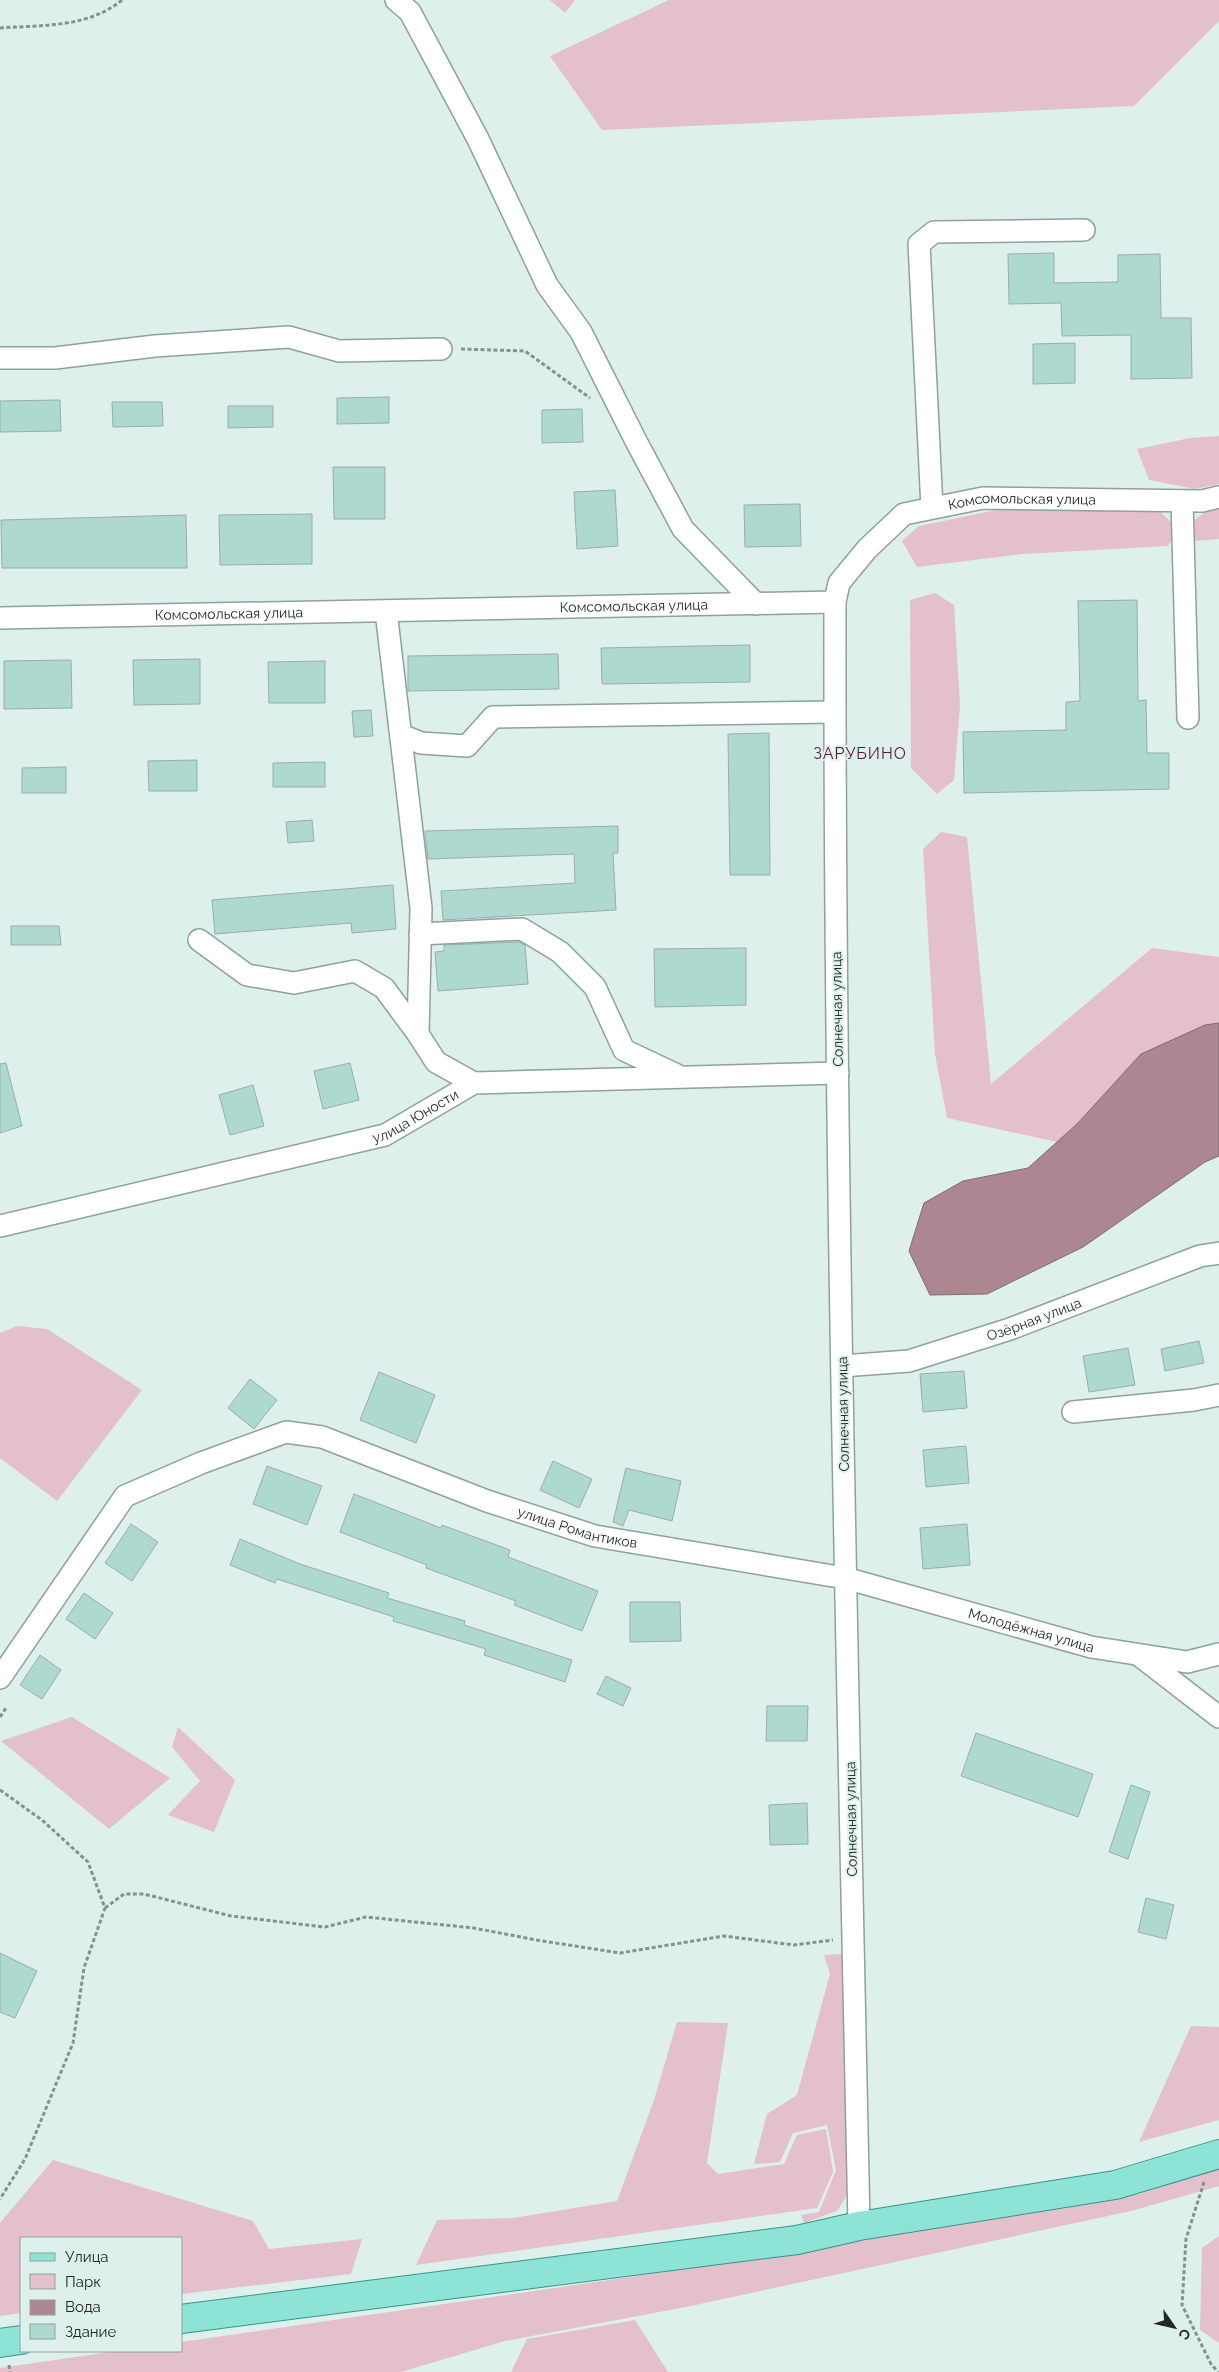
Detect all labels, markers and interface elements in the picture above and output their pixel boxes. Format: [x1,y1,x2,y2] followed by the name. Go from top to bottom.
[947,490,1096,513] street label: Комсомольская улица
[560,596,708,615] street label: Комсомольская улица
[155,604,303,623] street label: Комсомольская улица
[813,744,907,763] district label: ЗАРУБИНО
[828,951,846,1067] street label: Солнечная улица
[371,1086,461,1146] street label: улица Юности
[985,1294,1084,1344] street label: Озёрная улица
[834,1356,852,1472] street label: Солнечная улица
[516,1503,639,1551] street label: улица Романтиков
[967,1605,1096,1656] street label: Молодёжная улица
[842,1761,860,1877] street label: Солнечная улица
[20,2237,182,2352] legend
[65,2248,109,2266] text: Улица
[65,2273,101,2291] text: Парк
[65,2298,101,2316] text: Вода
[1149,2302,1199,2352] north arrow
[65,2323,117,2341] text: Здание
[1175,2326,1194,2343] text: С

